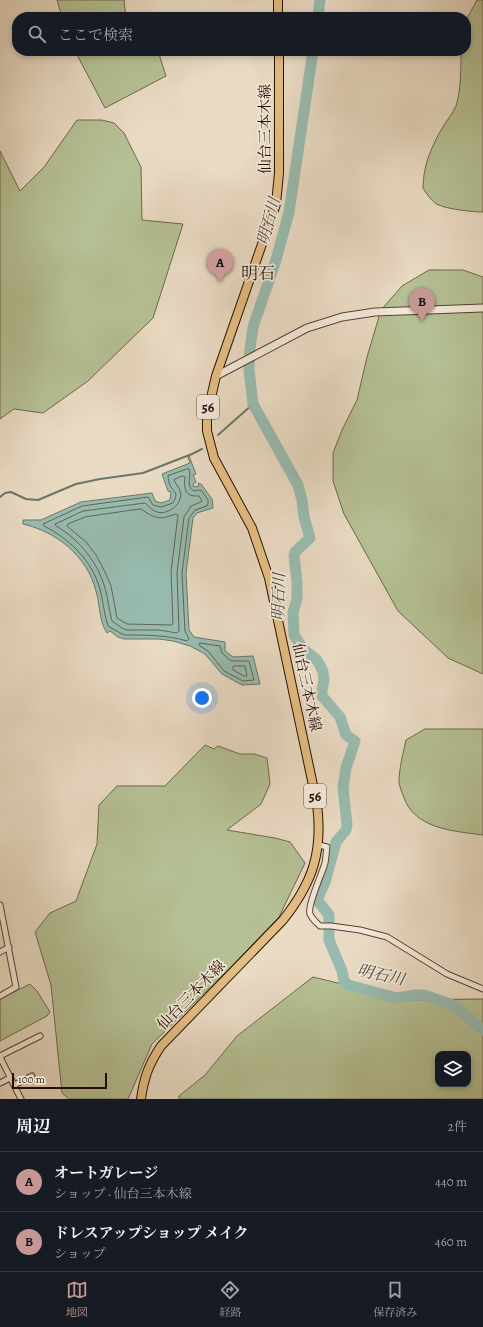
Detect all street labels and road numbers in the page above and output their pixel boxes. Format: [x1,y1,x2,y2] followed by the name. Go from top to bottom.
[255,84,275,174] street label: 仙台三本木線
[197,395,219,419] road number: 56
[288,641,326,733] street label: 仙台三本木線
[304,784,326,808] road number: 56
[153,956,229,1034] street label: 仙台三本木線

